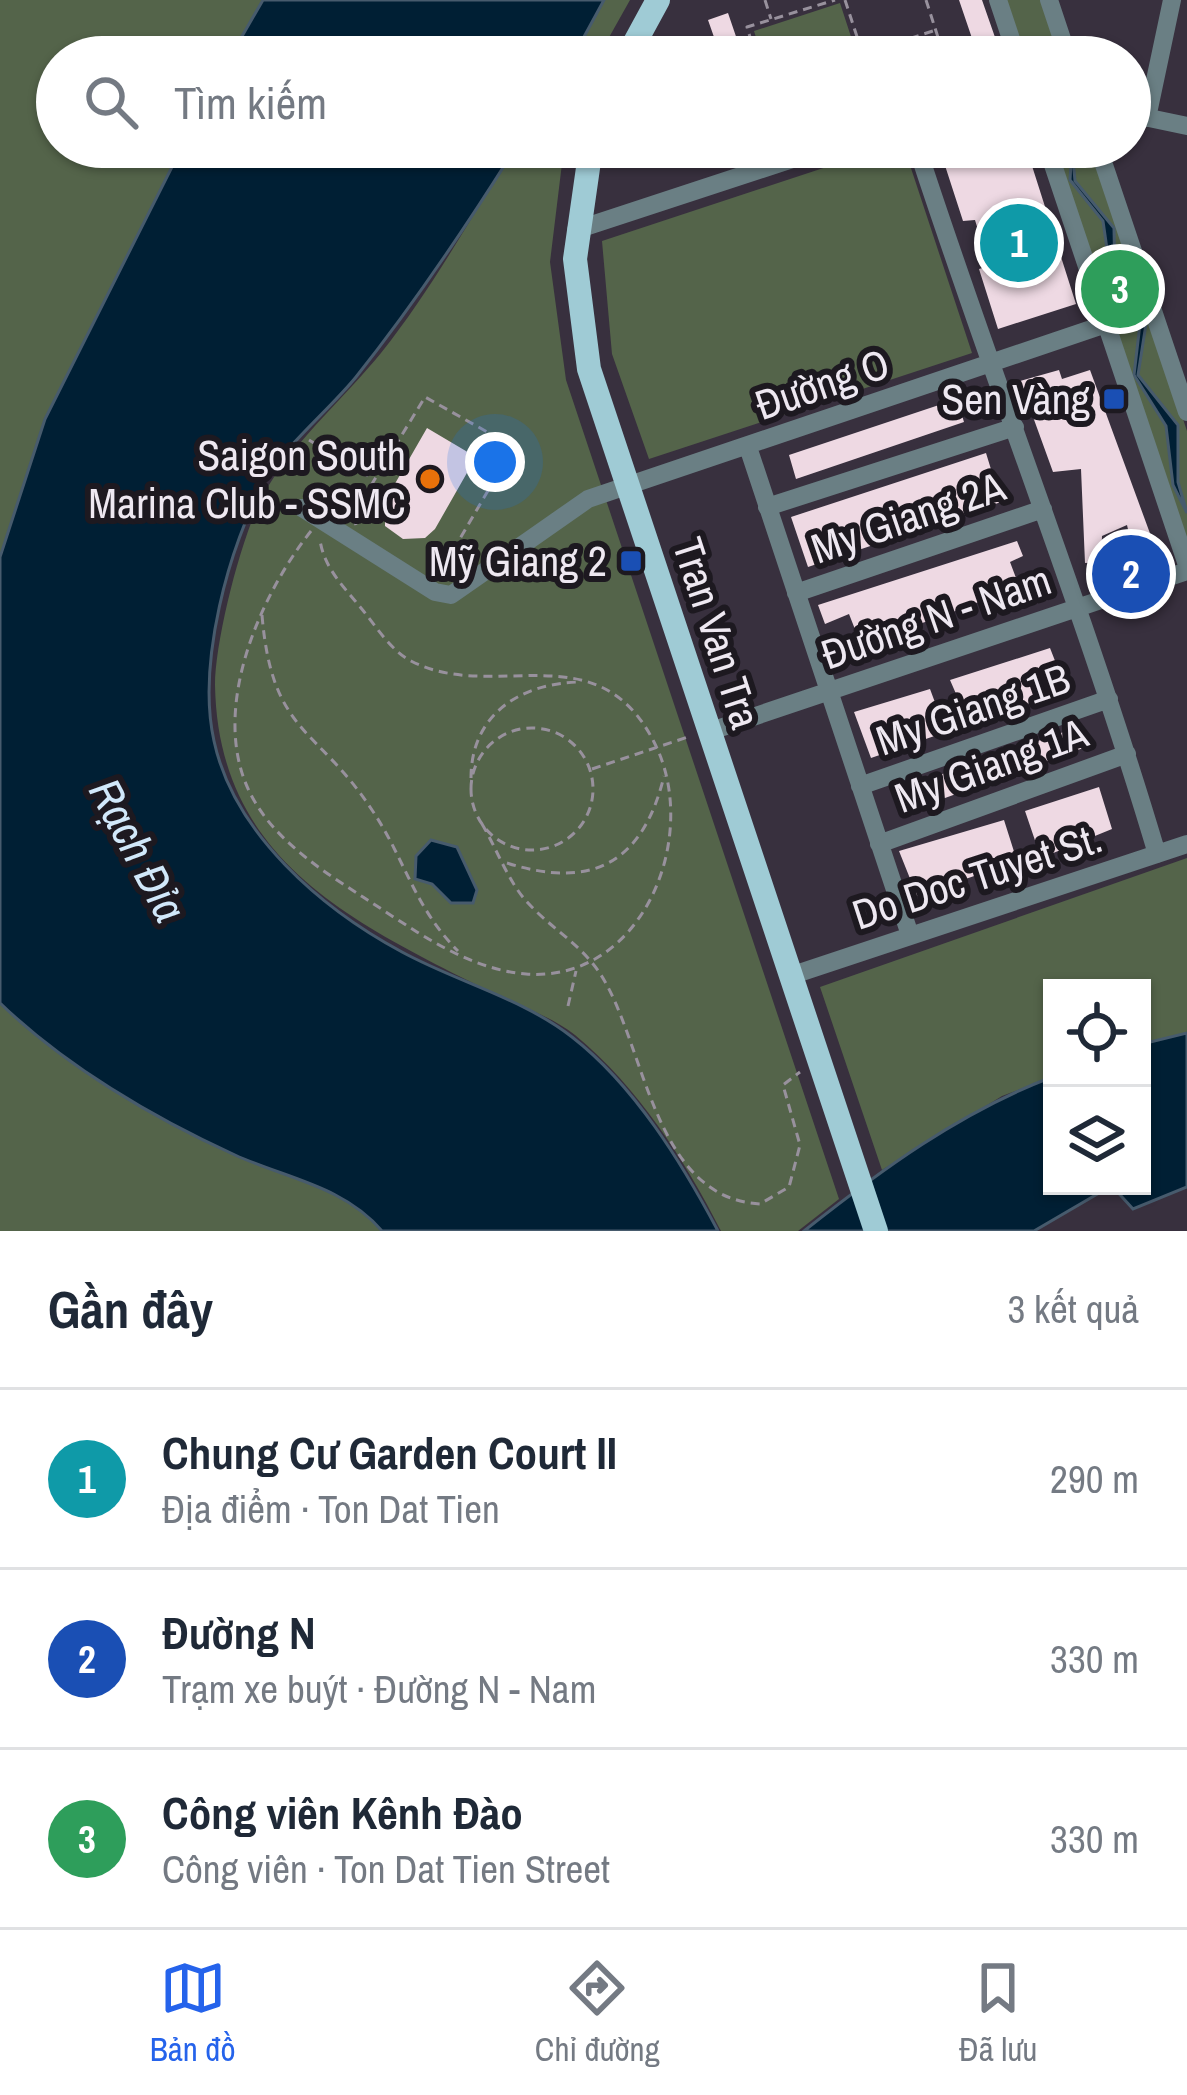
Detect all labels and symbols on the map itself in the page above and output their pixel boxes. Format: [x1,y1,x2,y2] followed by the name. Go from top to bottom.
[980,198,1058,288] pin: 1
[1081,244,1159,334] pin: 3
[748,335,896,433] street label: Đường O
[941,371,1090,427] place label: Sen Vàng
[1101,386,1127,412] marker: Sen Vàng
[88,427,406,531] place label: Saigon South Marina Club - SSMC
[465,432,525,492] your location
[804,457,1013,576] street label: My Giang 2A
[417,466,443,492] marker: Saigon South Marina Club - SSMC
[1092,529,1170,619] pin: 2
[660,531,774,735] street label: Tran Van Tra
[429,533,607,589] place label: Mỹ Giang 2
[618,548,644,574] marker: Mỹ Giang 2
[814,552,1058,682] street label: Đường N - Nam
[869,650,1077,768] street label: My Giang 1B
[887,704,1096,826] street label: My Giang 1A
[75,768,201,932] water label: Rạch Đỉa
[845,809,1109,943] street label: Do Doc Tuyet St.

